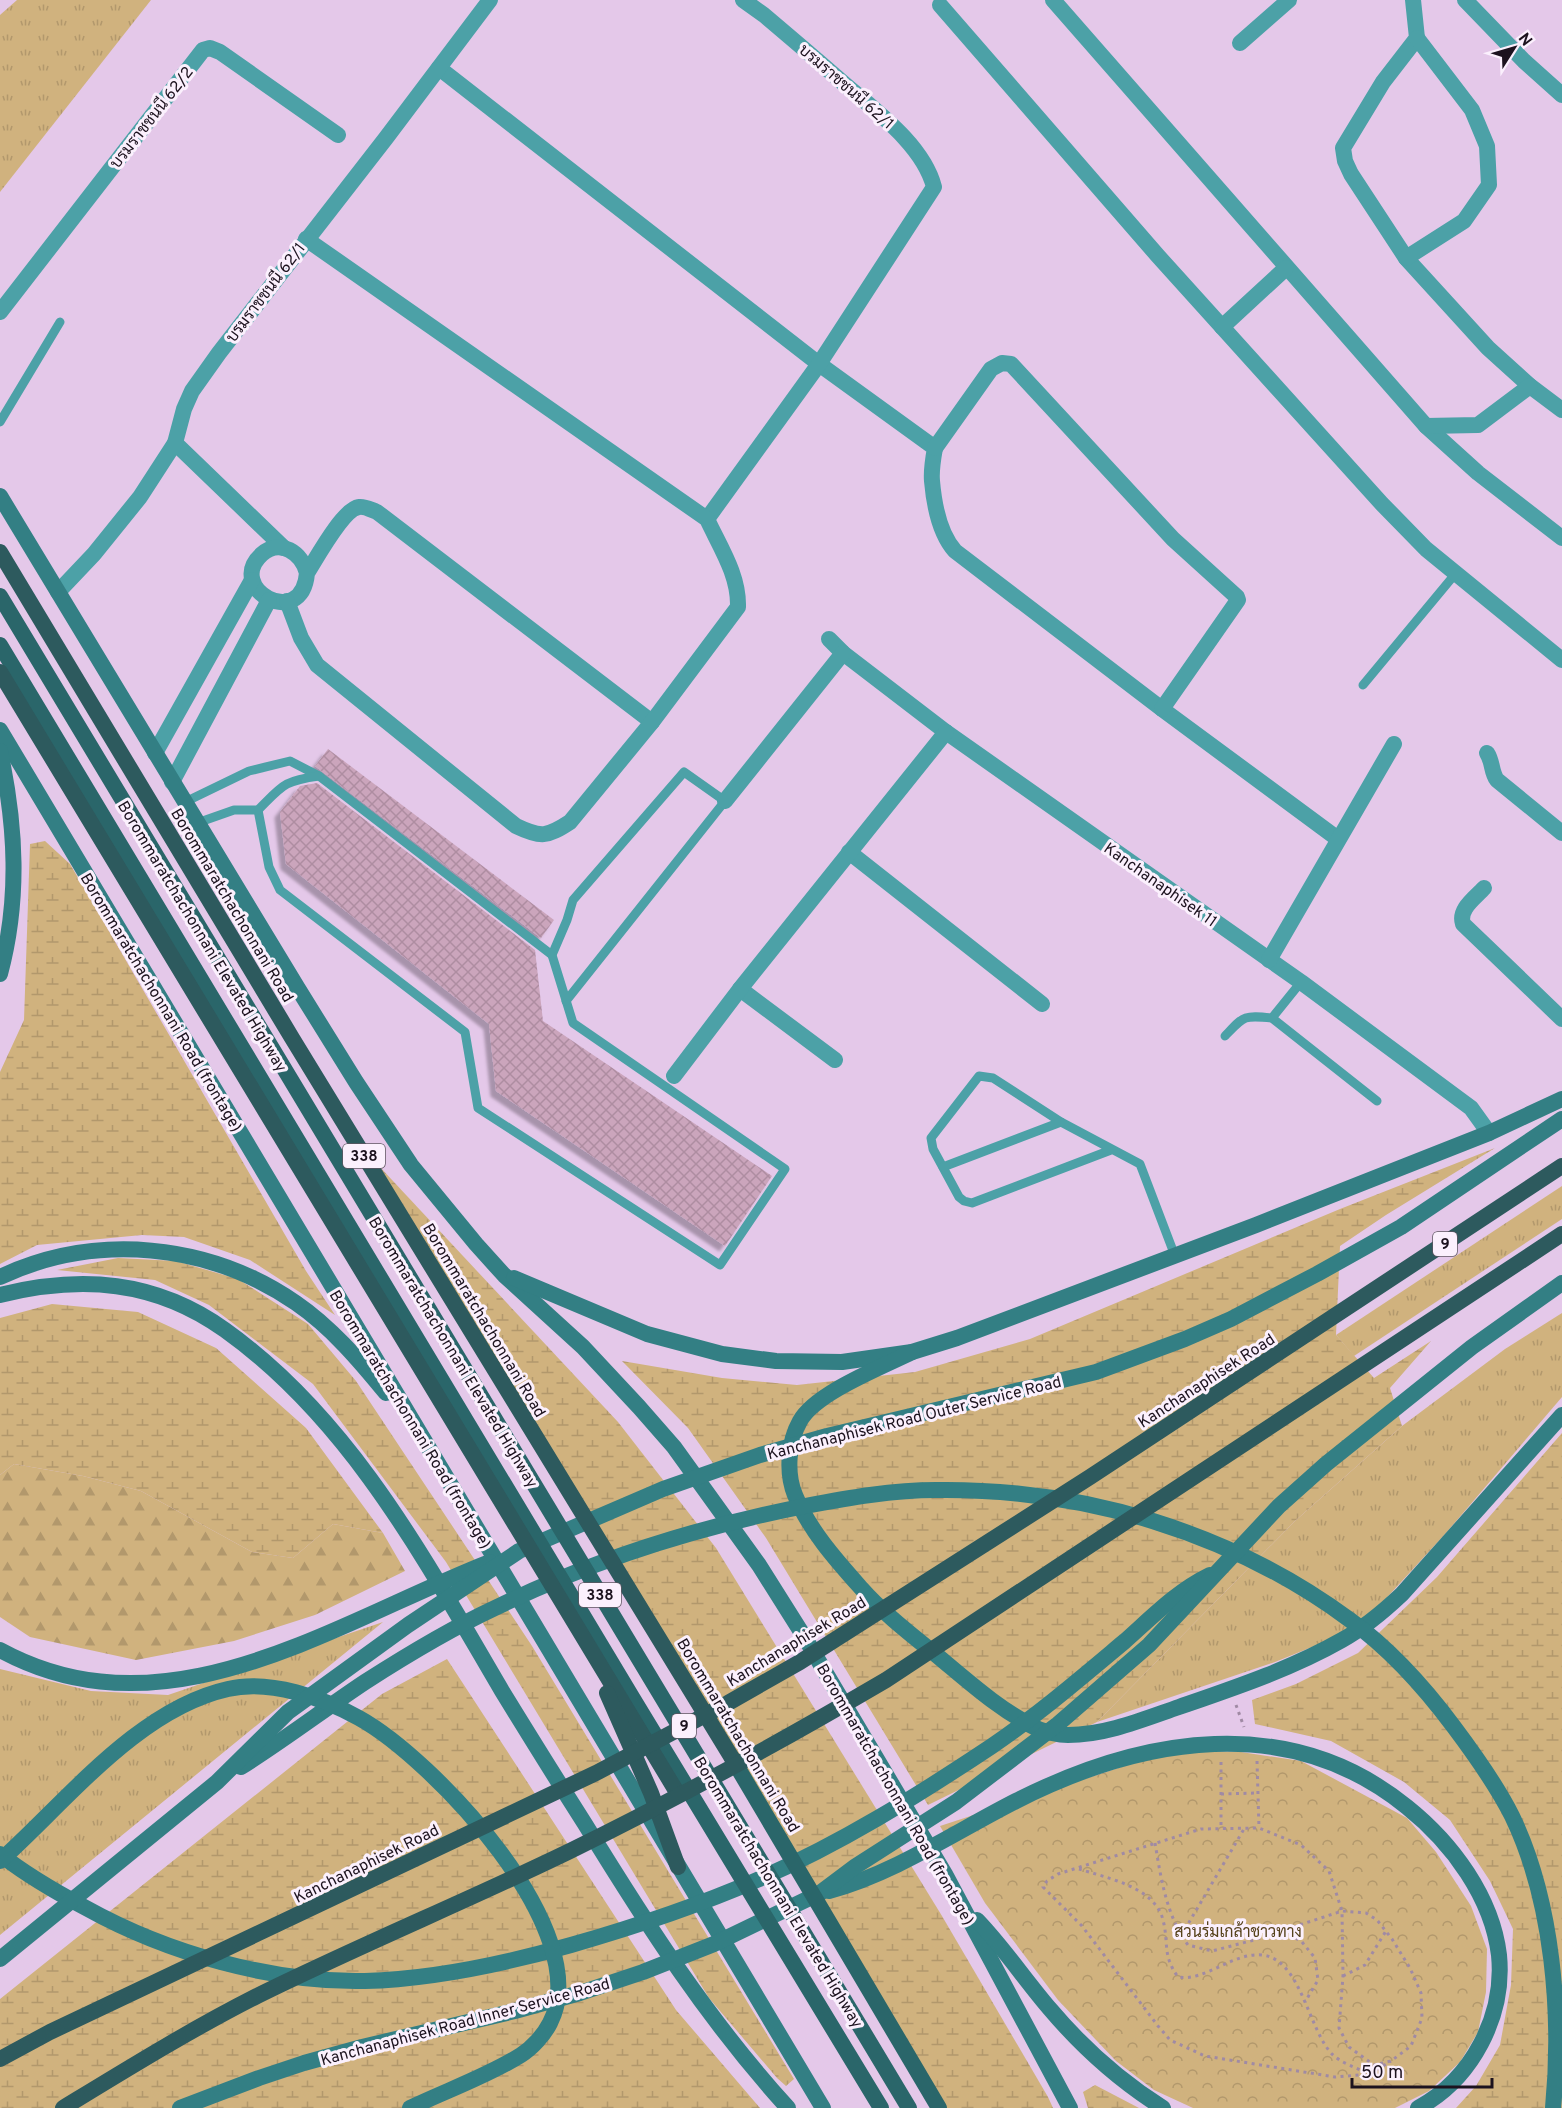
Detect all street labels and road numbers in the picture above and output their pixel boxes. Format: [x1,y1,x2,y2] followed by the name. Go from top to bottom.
[794,38,900,134] street label: บรมราชชนนี 62/1
[104,61,199,173] street label: บรมราชชนนี 62/2
[220,237,311,347] street label: บรมราชชนนี 62/1
[112,798,290,1076] street label: Borommaratchachonnani Elevated Highway
[165,805,297,1007] street label: Borommaratchachonnani Road
[1099,839,1220,932] street label: Kanchanaphisek 11
[75,870,246,1136] street label: Borommaratchachonnani Road (frontage)
[343,1144,385,1168] road number: 338
[363,1214,541,1492] street label: Borommaratchachonnani Elevated Highway
[417,1220,549,1422] street label: Borommaratchachonnani Road
[1433,1232,1457,1256] road number: 9
[324,1287,495,1553] street label: Borommaratchachonnani Road (frontage)
[1135,1330,1279,1433] street label: Kanchanaphisek Road
[765,1373,1064,1465] street label: Kanchanaphisek Road Outer Service Road
[579,1583,621,1607] road number: 338
[724,1593,870,1692] street label: Kanchanaphisek Road
[671,1635,803,1837] street label: Borommaratchachonnani Road
[811,1661,978,1929] street label: Borommaratchachonnani Road (frontage)
[672,1714,696,1738] road number: 9
[688,1754,866,2032] street label: Borommaratchachonnani Elevated Highway
[291,1821,443,1909] street label: Kanchanaphisek Road
[319,1975,612,2071] street label: Kanchanaphisek Road Inner Service Road

